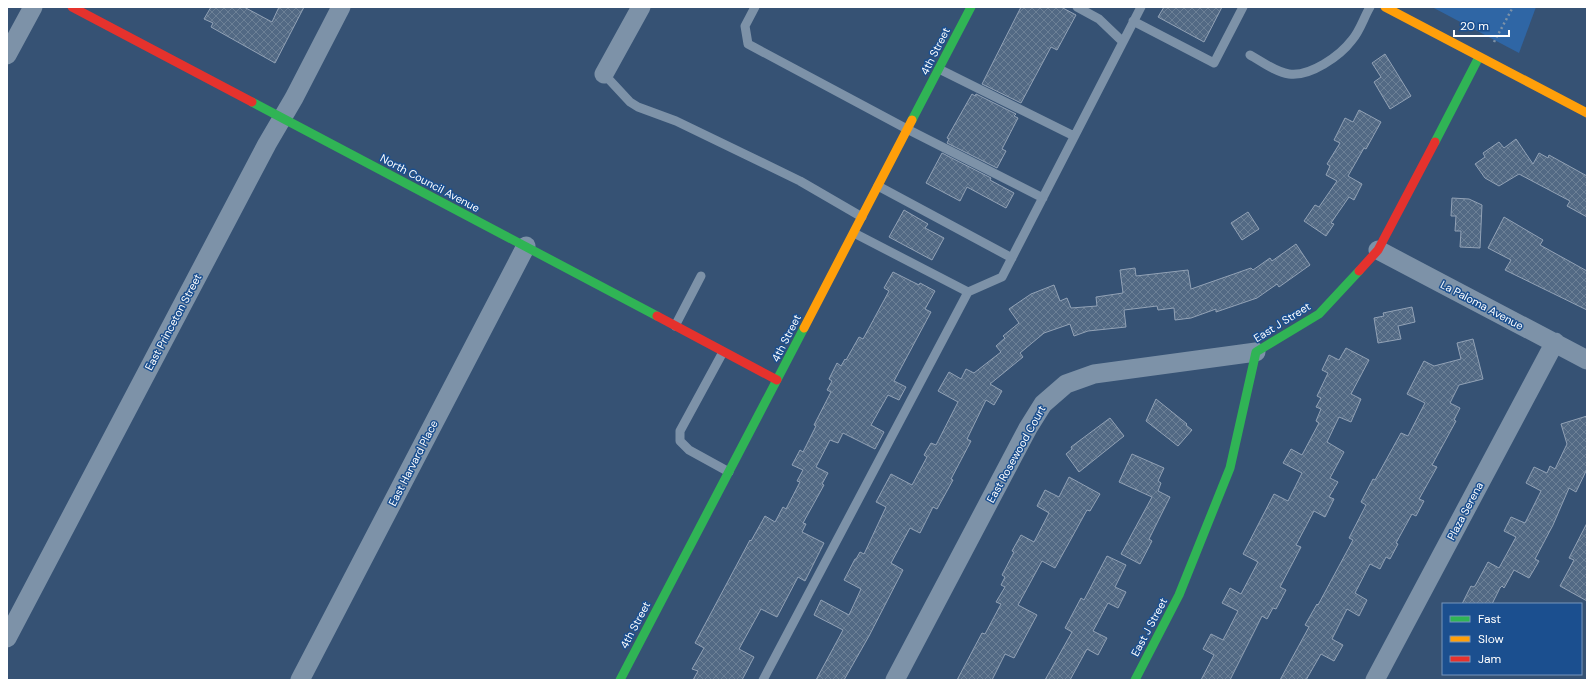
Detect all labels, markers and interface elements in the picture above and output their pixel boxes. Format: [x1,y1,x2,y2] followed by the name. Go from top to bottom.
[1454,12,1509,38] scale bar
[1460,18,1489,34] text: 20 m
[917,25,953,77] street label: 4th Street
[378,151,482,215] street label: North Council Avenue
[142,271,204,373] street label: East Princeton Street
[1438,277,1526,333] street label: La Paloma Avenue
[1251,299,1313,345] street label: East J Street
[768,312,804,364] street label: 4th Street
[983,403,1049,505] street label: East Rosewood Court
[385,418,441,508] street label: East Harvard Place
[1444,480,1486,542] street label: Plaza Serena
[1128,595,1170,659] street label: East J Street
[617,599,653,651] street label: 4th Street
[1442,603,1582,675] legend
[1478,611,1501,627] text: Fast
[1478,631,1504,647] text: Slow
[1478,651,1501,667] text: Jam

